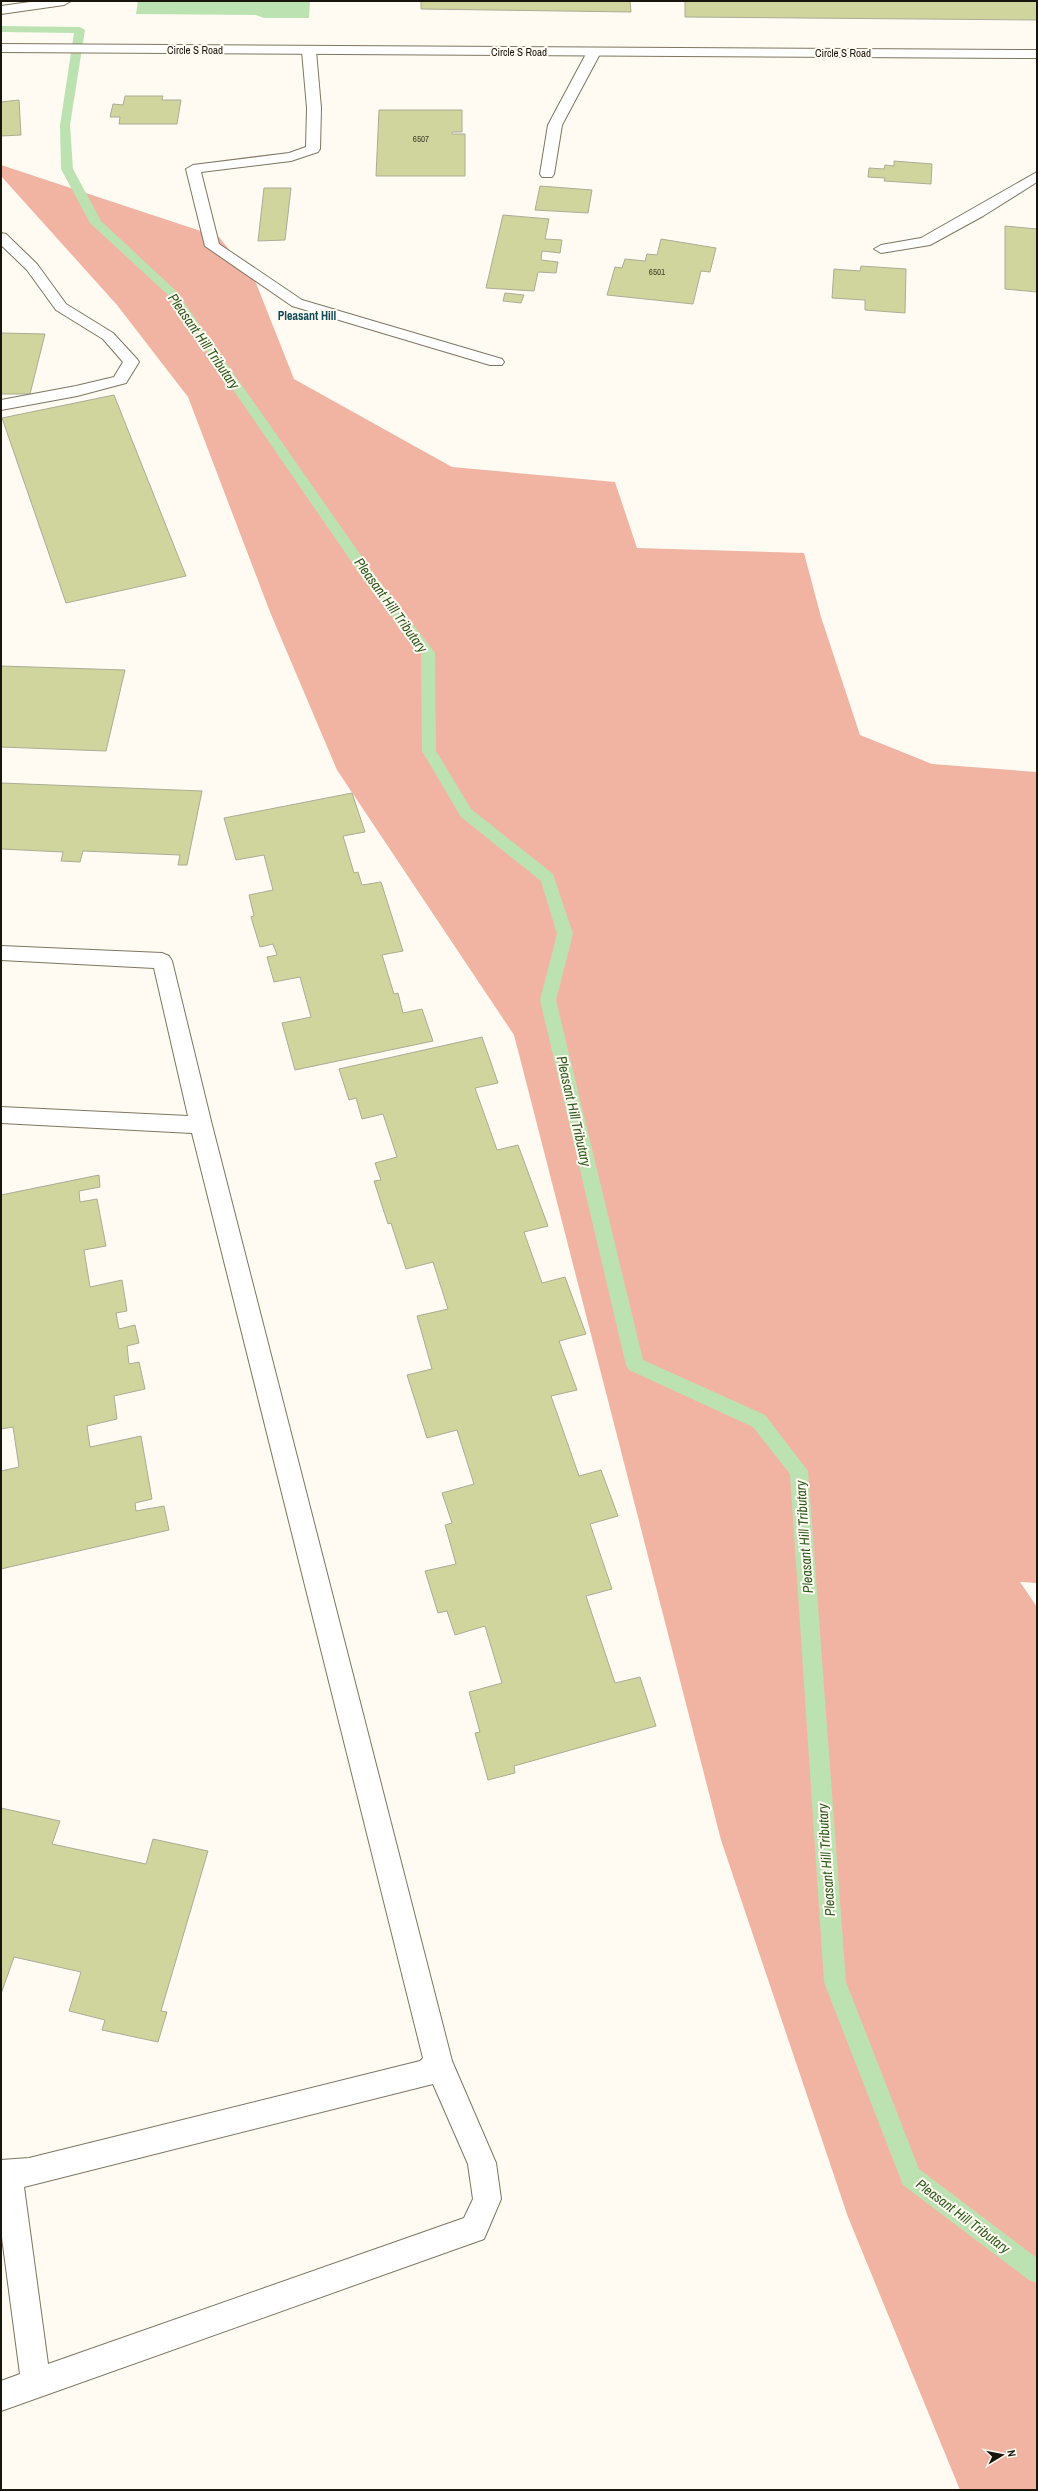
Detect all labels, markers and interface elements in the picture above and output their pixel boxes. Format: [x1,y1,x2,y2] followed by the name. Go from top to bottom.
[167,43,223,57] street label: Circle S Road
[491,45,547,59] street label: Circle S Road
[815,46,871,60] street label: Circle S Road
[413,133,429,145] house number: 6507
[649,266,665,278] house number: 6501
[164,290,244,393] water label: Pleasant Hill Tributary
[278,308,337,324] district label: Pleasant Hill
[351,554,432,657] water label: Pleasant Hill Tributary
[553,1054,596,1169] water label: Pleasant Hill Tributary
[791,1479,817,1594] water label: Pleasant Hill Tributary
[813,1802,839,1917] water label: Pleasant Hill Tributary
[913,2175,1014,2258] water label: Pleasant Hill Tributary
[982,2435,1022,2475] north arrow
[1004,2449,1019,2458] text: N

